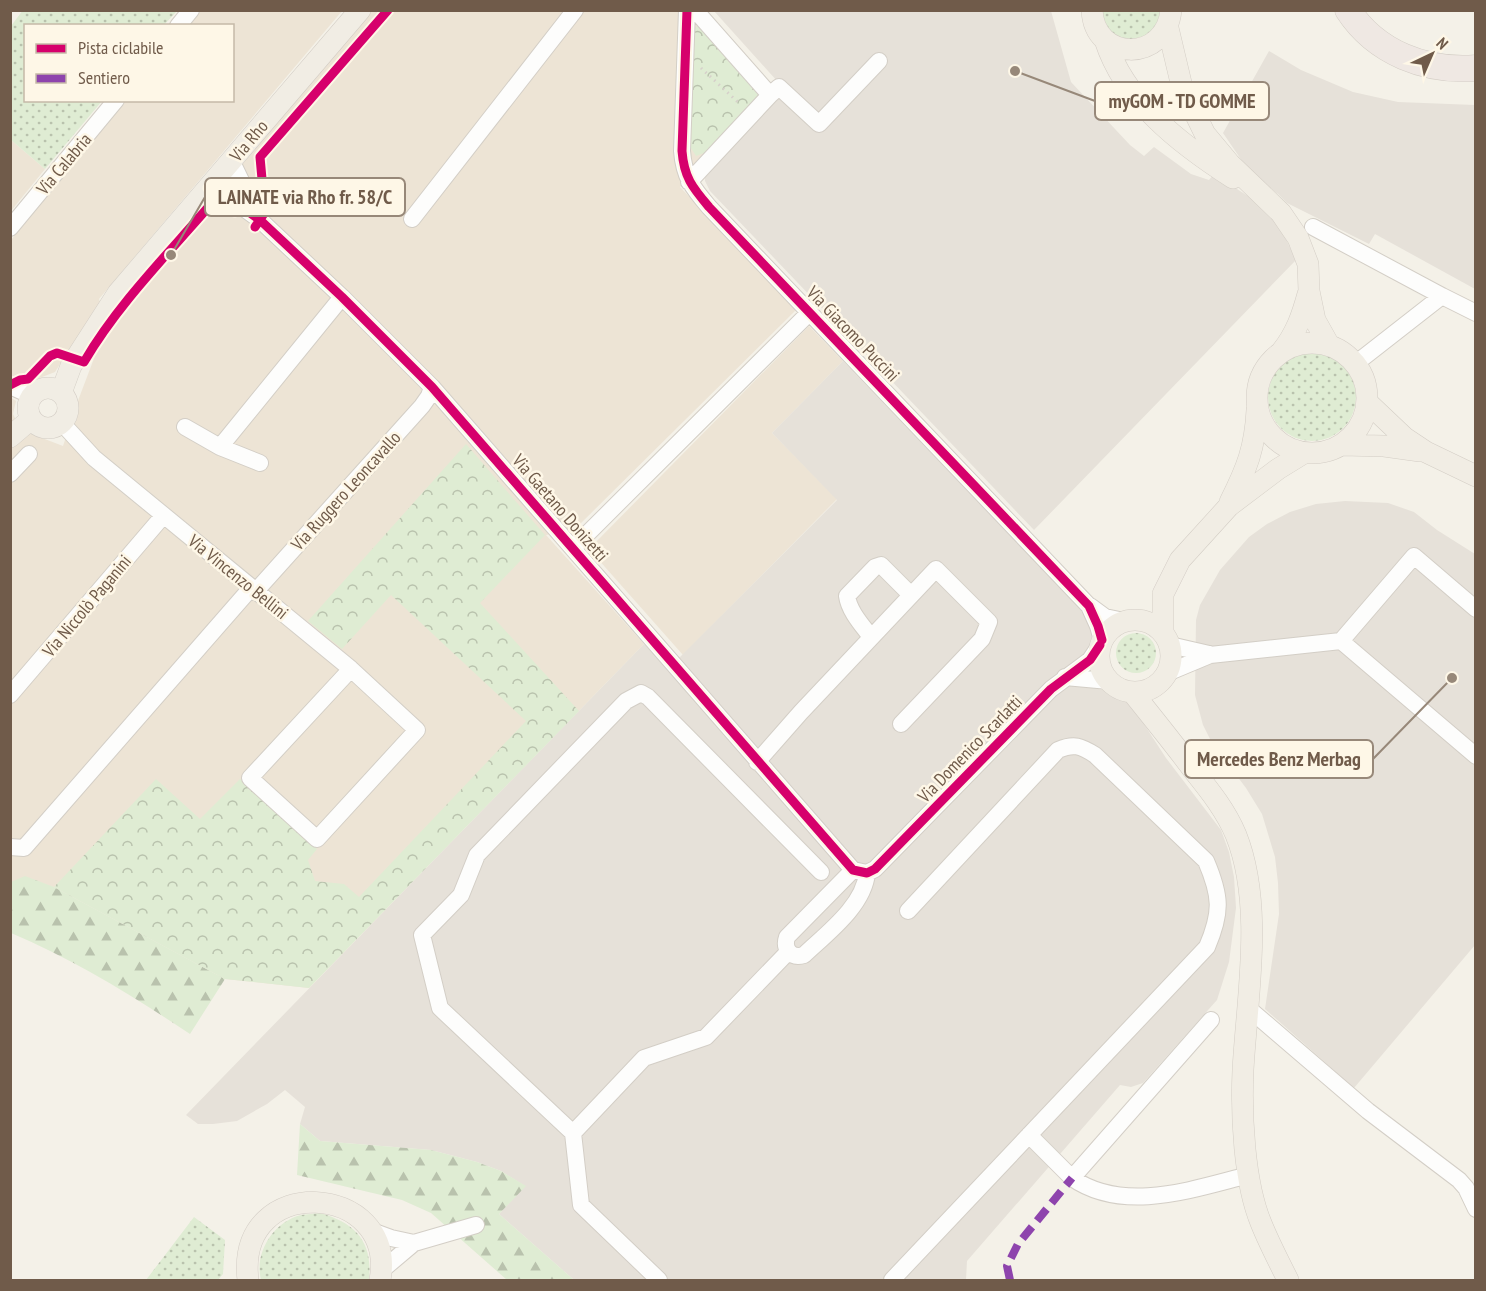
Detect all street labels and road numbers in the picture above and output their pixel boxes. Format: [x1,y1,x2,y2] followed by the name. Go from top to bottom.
[224,115,273,167] street label: Via Rho
[30,128,96,200] street label: Via Calabria
[801,280,905,386] street label: Via Giacomo Puccini
[285,426,405,556] street label: Via Ruggero Leoncavallo
[507,448,613,566] street label: Via Gaetano Donizetti
[183,529,293,624] street label: Via Vincenzo Bellini
[37,550,136,662] street label: Via Niccolò Paganini
[912,690,1027,808] street label: Via Domenico Scarlatti

